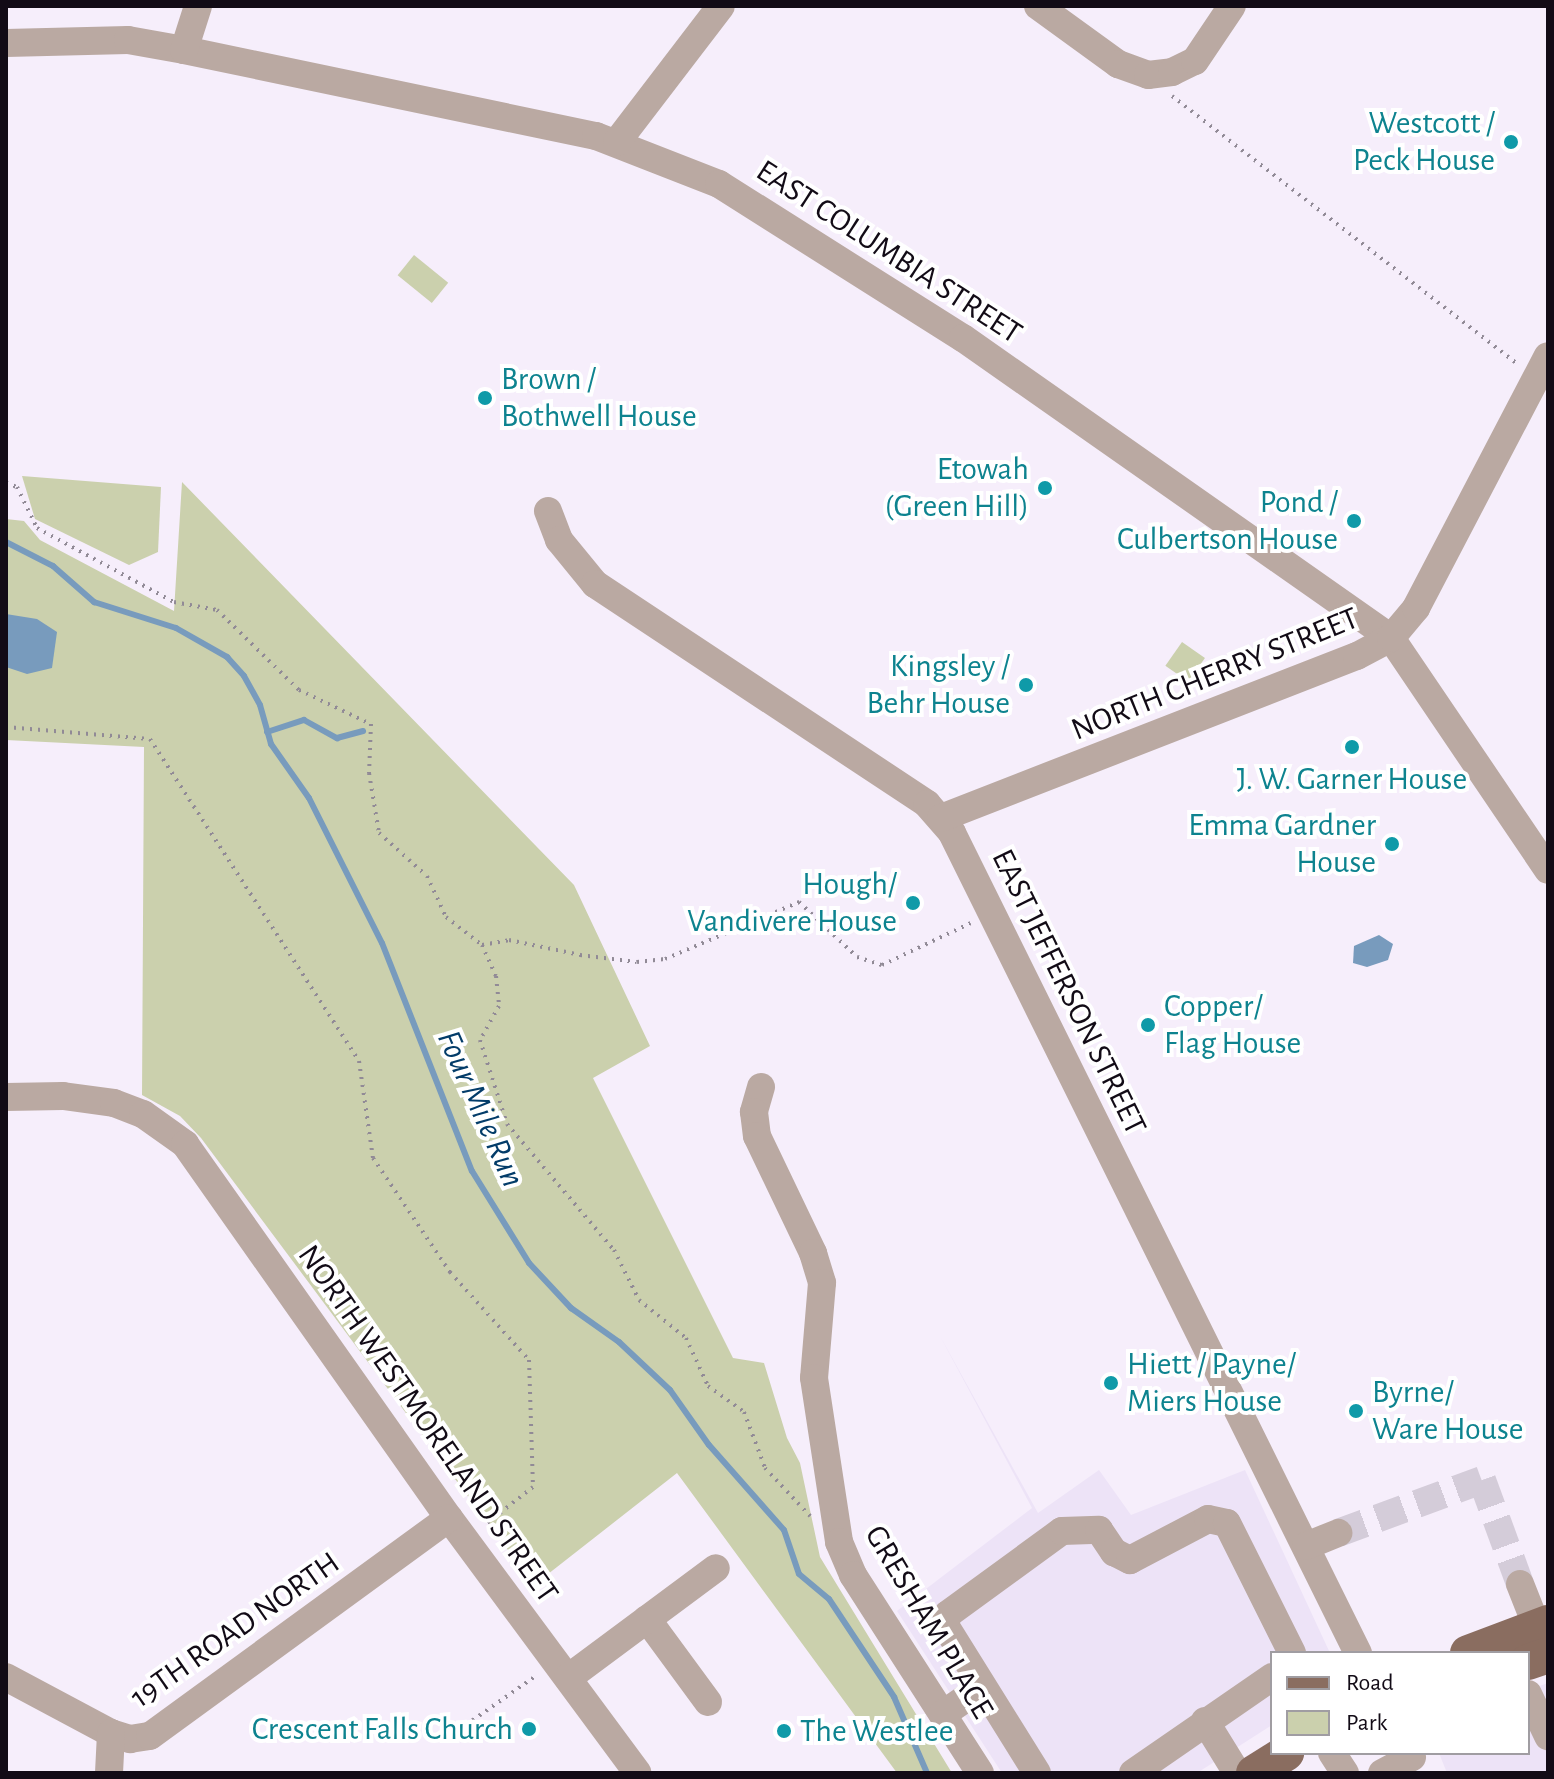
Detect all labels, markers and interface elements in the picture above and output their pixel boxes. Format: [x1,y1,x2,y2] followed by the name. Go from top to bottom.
[1353,105,1495,180] place label: Westcott / Peck House
[1502,133,1520,151] marker: Westcott / Peck House
[749,152,1029,352] street label: EAST COLUMBIA STREET
[501,361,697,436] place label: Brown / Bothwell House
[476,389,494,407] marker: Brown / Bothwell House
[884,451,1029,526] place label: Etowah (Green Hill)
[1036,479,1054,497] marker: Etowah (Green Hill)
[1117,484,1338,559] place label: Pond / Culbertson House
[1345,512,1363,530] marker: Pond / Culbertson House
[1066,599,1364,749] street label: NORTH CHERRY STREET
[867,648,1010,723] place label: Kingsley / Behr House
[1017,676,1035,694] marker: Kingsley / Behr House
[1343,738,1361,756] marker: J. W. Garner House
[1237,760,1467,798] place label: J. W. Garner House
[1188,807,1376,882] place label: Emma Gardner House
[1383,835,1401,853] marker: Emma Gardner House
[983,843,1155,1141] street label: EAST JEFFERSON STREET
[687,866,897,941] place label: Hough/ Vandivere House
[904,894,922,912] marker: Hough/ Vandivere House
[1164,988,1301,1063] place label: Copper/ Flag House
[1139,1016,1157,1034] marker: Copper/ Flag House
[427,1024,533,1194] water label: Four Mile Run
[289,1238,567,1610] street label: NORTH WESTMORELAND STREET
[1127,1346,1296,1421] place label: Hiett / Payne/ Miers House
[1102,1374,1120,1392] marker: Hiett / Payne/ Miers House
[1372,1374,1524,1449] place label: Byrne/ Ware House
[1347,1402,1365,1420] marker: Byrne/ Ware House
[856,1518,1002,1726] street label: GRESHAM PLACE
[123,1544,347,1716] street label: 19TH ROAD NORTH
[1270,1651,1530,1755] legend
[1346,1671,1394,1695] text: Road
[252,1710,513,1748] place label: Crescent Falls Church
[1346,1711,1387,1735] text: Park
[800,1712,953,1750] place label: The Westlee
[520,1720,538,1738] marker: Crescent Falls Church
[775,1722,793,1740] marker: The Westlee

